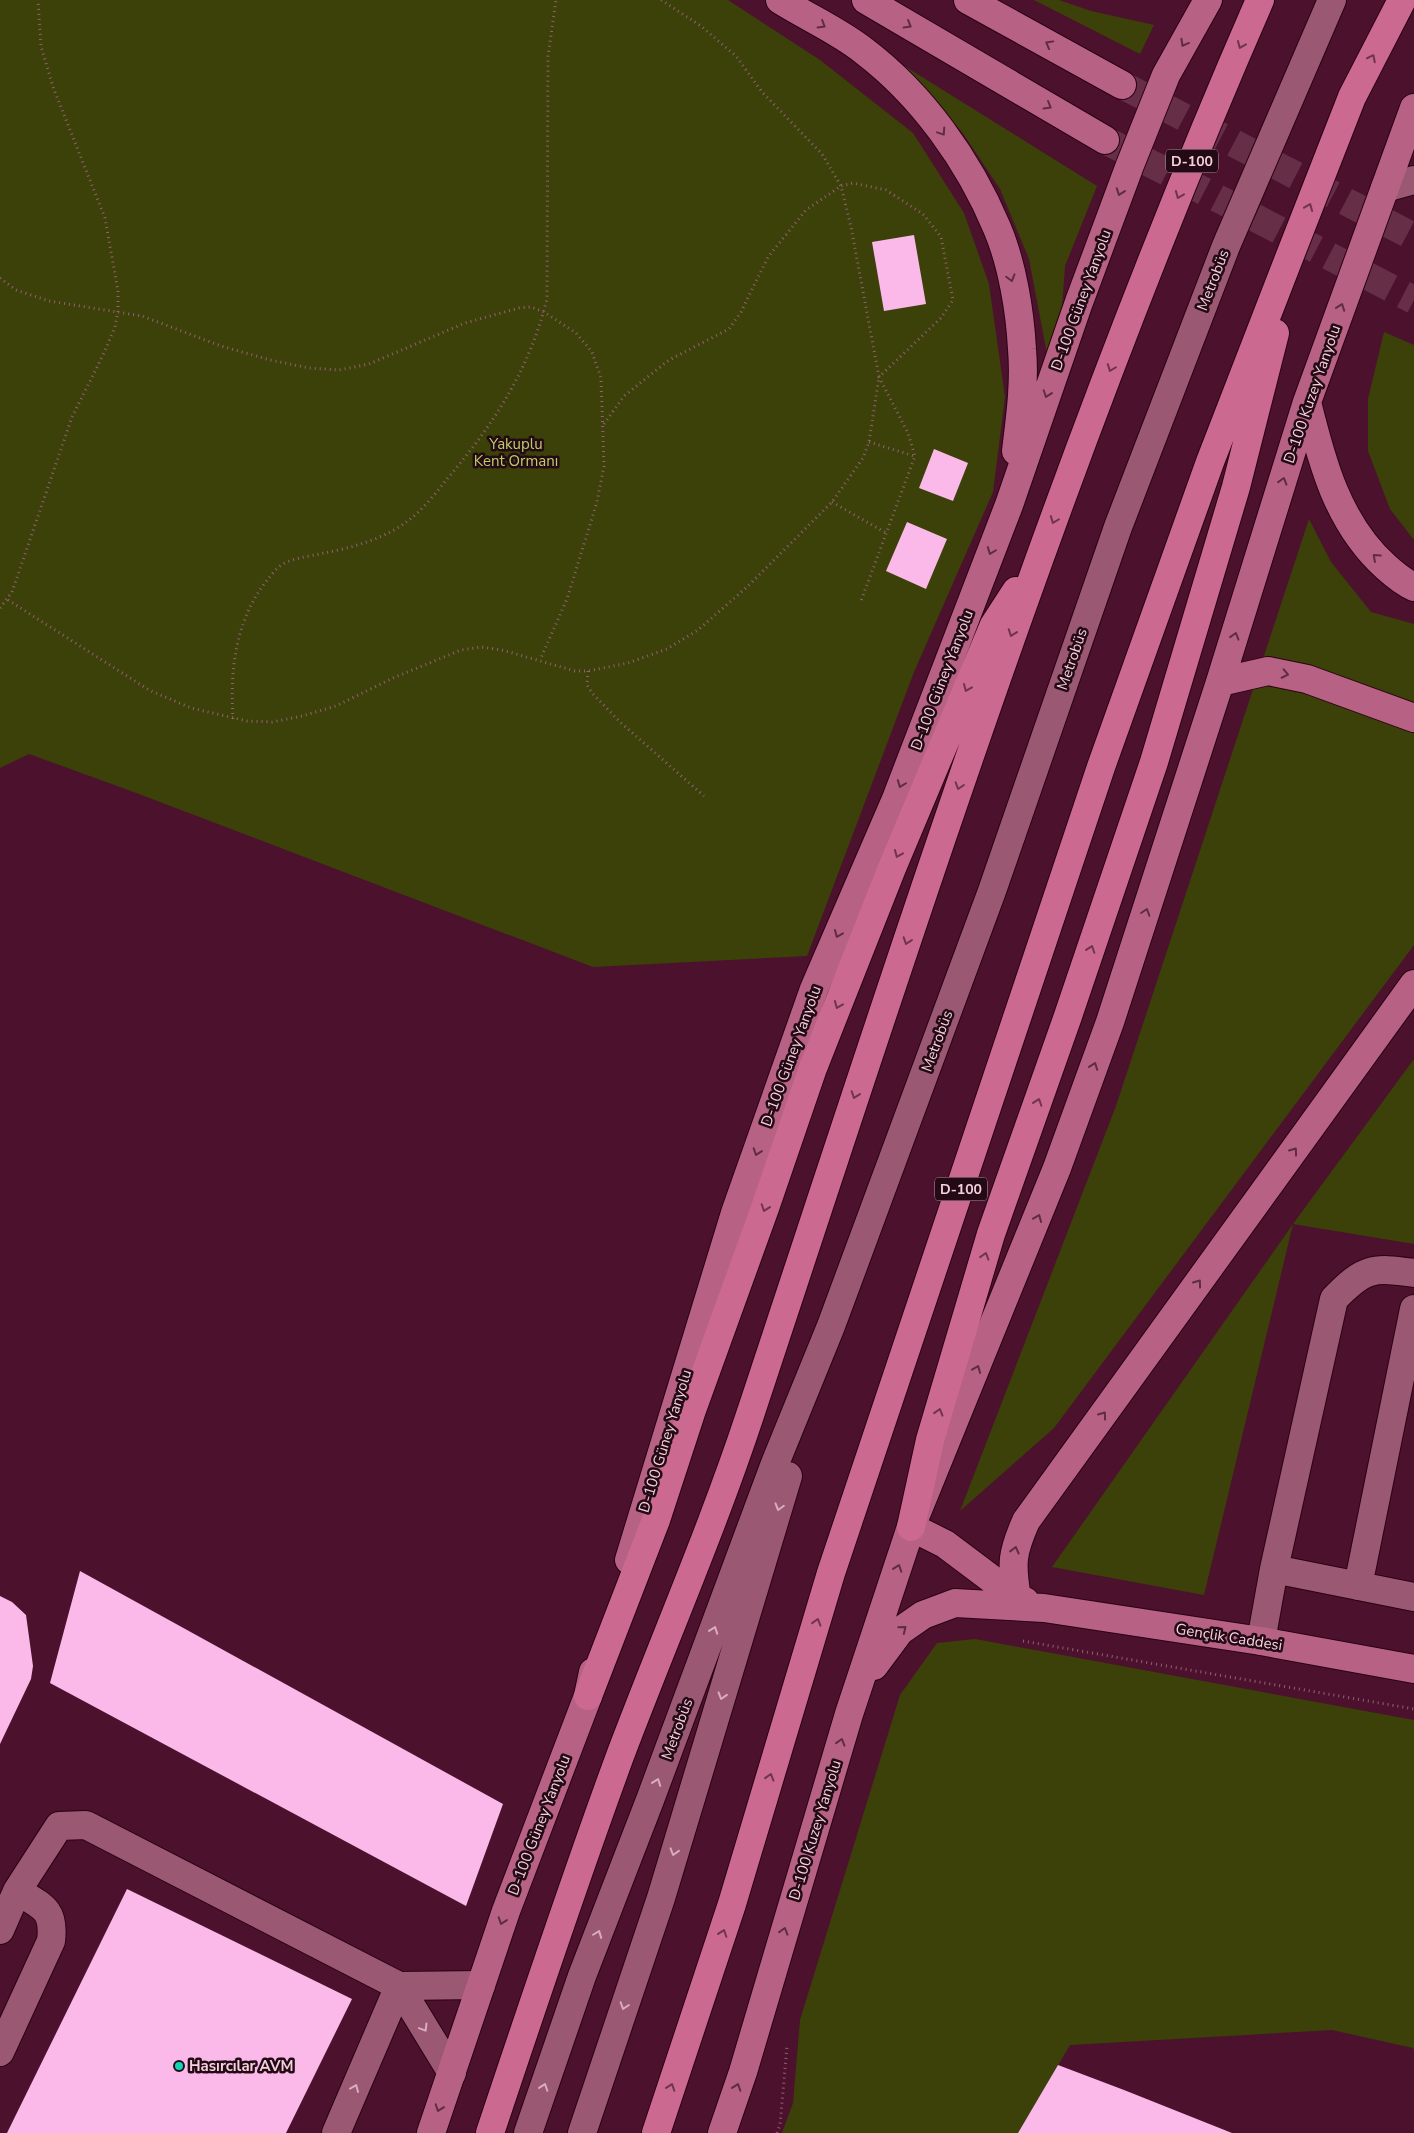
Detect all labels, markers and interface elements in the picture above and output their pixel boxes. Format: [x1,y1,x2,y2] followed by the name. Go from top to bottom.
[902,18,911,28] one-way arrow
[816,19,825,29] one-way arrow
[1180,37,1190,46] one-way arrow
[1236,40,1247,49] one-way arrow
[1045,41,1054,51] one-way arrow
[1366,54,1376,63] one-way arrow
[1043,100,1052,110] one-way arrow
[936,127,945,136] one-way arrow
[1166,150,1218,172] road number: D-100
[1116,187,1126,196] one-way arrow
[1174,190,1185,199] one-way arrow
[1303,204,1313,212] one-way arrow
[1046,227,1116,373] street label: D-100 Güney Yanyolu
[1192,247,1234,313] street label: Metrobüs
[1006,273,1016,281] one-way arrow
[1335,303,1345,312] one-way arrow
[1279,322,1345,466] street label: D-100 Kuzey Yanyolu
[1107,363,1117,372] one-way arrow
[1043,389,1053,398] one-way arrow
[474,434,558,471] park label: Yakuplu Kent Ormanı
[1277,477,1287,485] one-way arrow
[1050,516,1060,524] one-way arrow
[987,546,997,555] one-way arrow
[1372,554,1381,563] one-way arrow
[906,607,978,753] street label: D-100 Güney Yanyolu
[1052,625,1092,693] street label: Metrobüs
[1008,628,1018,637] one-way arrow
[1229,632,1239,640] one-way arrow
[1280,669,1289,679] one-way arrow
[962,683,973,692] one-way arrow
[897,779,908,788] one-way arrow
[955,782,965,790] one-way arrow
[893,849,904,858] one-way arrow
[1140,908,1150,917] one-way arrow
[833,929,844,938] one-way arrow
[903,936,913,944] one-way arrow
[1085,945,1095,954] one-way arrow
[756,983,826,1129] street label: D-100 Güney Yanyolu
[833,1001,843,1009] one-way arrow
[917,1007,957,1075] street label: Metrobüs
[1088,1062,1098,1071] one-way arrow
[851,1090,861,1098] one-way arrow
[1032,1099,1042,1107] one-way arrow
[753,1147,763,1155] one-way arrow
[1288,1148,1296,1157] one-way arrow
[935,1178,987,1200] road number: D-100
[761,1203,771,1212] one-way arrow
[1031,1214,1042,1223] one-way arrow
[979,1252,989,1261] one-way arrow
[1193,1280,1201,1289] one-way arrow
[971,1365,981,1374] one-way arrow
[634,1367,696,1515] street label: D-100 Güney Yanyolu
[933,1408,943,1416] one-way arrow
[1097,1411,1107,1420] one-way arrow
[774,1503,784,1511] one-way arrow
[1009,1545,1020,1554] one-way arrow
[892,1564,902,1573] one-way arrow
[811,1618,821,1626] one-way arrow
[1174,1619,1284,1655] street label: Gençlik Caddesi
[708,1626,718,1635] one-way arrow
[898,1626,907,1635] one-way arrow
[717,1692,727,1700] one-way arrow
[657,1695,697,1763] street label: Metrobüs
[835,1738,845,1747] one-way arrow
[503,1752,575,1898] street label: D-100 Güney Yanyolu
[784,1758,846,1902] street label: D-100 Kuzey Yanyolu
[765,1774,775,1782] one-way arrow
[651,1779,661,1787] one-way arrow
[670,1847,680,1855] one-way arrow
[498,1917,508,1925] one-way arrow
[779,1928,789,1936] one-way arrow
[717,1929,727,1937] one-way arrow
[592,1930,603,1939] one-way arrow
[620,2002,630,2010] one-way arrow
[418,2022,428,2031] one-way arrow
[189,2056,294,2076] place label: Hasırcılar AVM
[173,2060,185,2072] marker: Hasırcılar AVM
[538,2083,548,2092] one-way arrow
[665,2083,675,2091] one-way arrow
[732,2083,742,2092] one-way arrow
[349,2084,360,2093] one-way arrow
[435,2104,445,2112] one-way arrow

